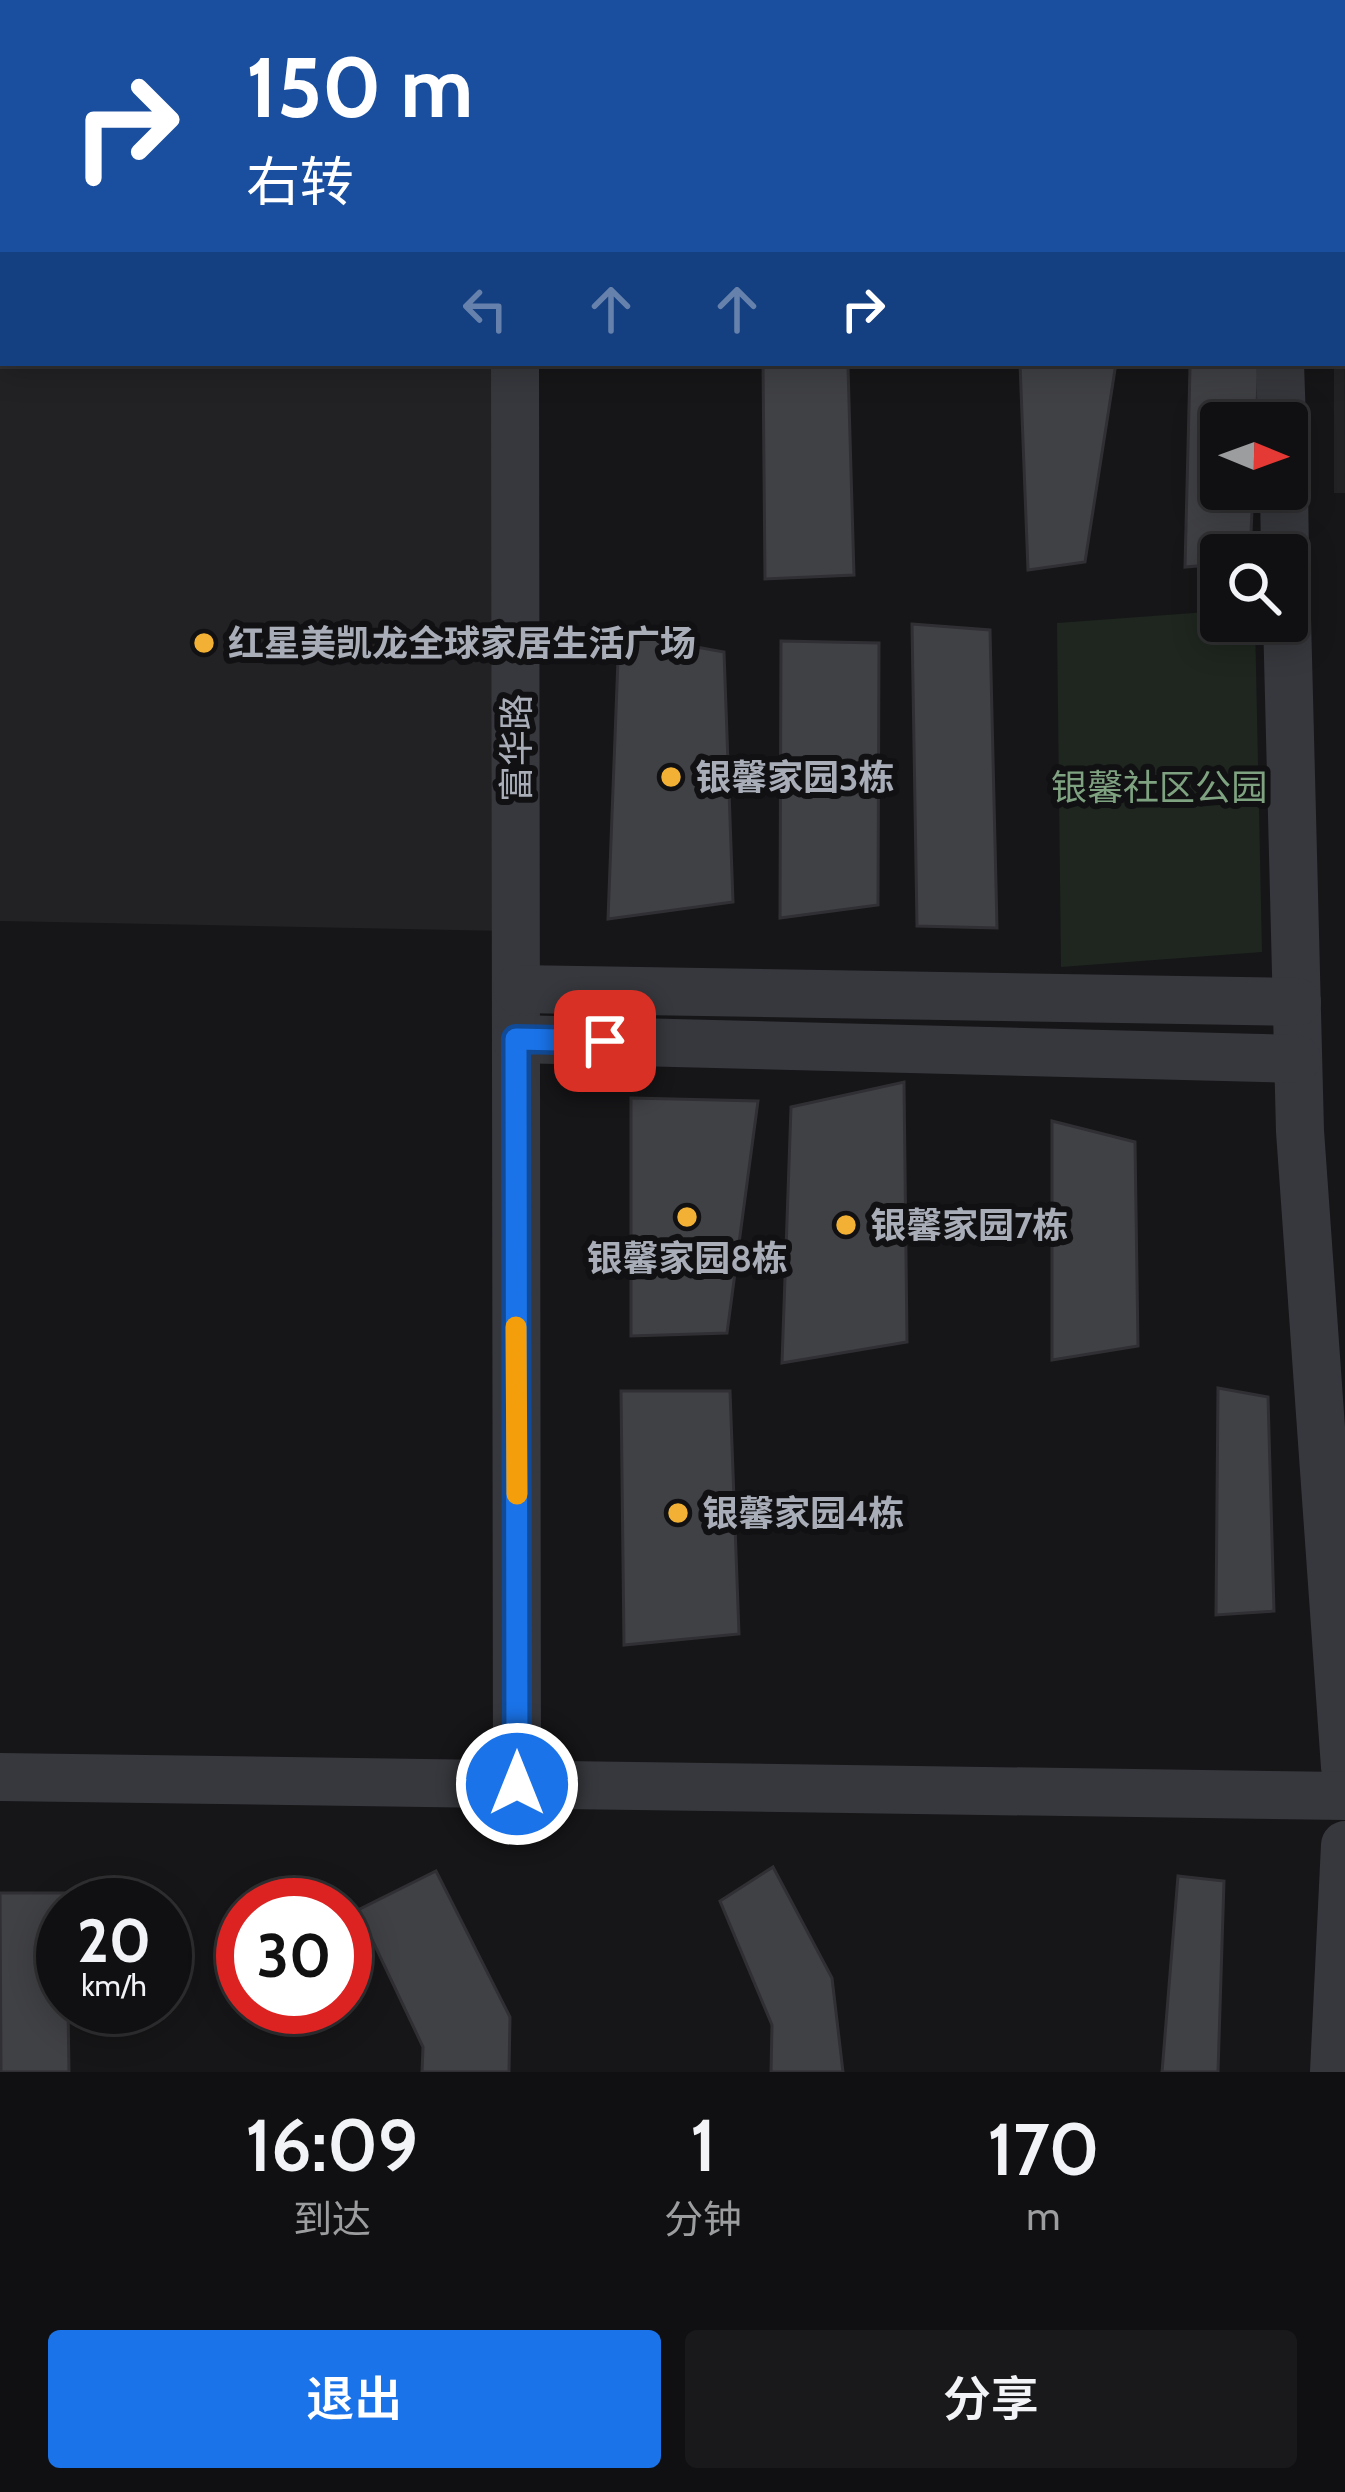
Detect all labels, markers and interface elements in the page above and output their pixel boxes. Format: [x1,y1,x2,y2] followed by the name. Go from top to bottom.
[246,36,473,138] text: 150 m
[48,48,204,204] icon: right
[246,149,354,215] text: 右转
[452,276,518,342] icon: left
[578,276,644,342] icon: ahead
[704,276,770,342] icon: ahead
[830,276,896,342] icon: right
[1200,402,1308,510] north arrow
[1200,402,1308,642] map controls
[1200,534,1308,642] button: search
[228,621,696,665] place label: 红星美凯龙全球家居生活广场
[191,630,217,656] marker: 红星美凯龙全球家居生活广场
[494,694,538,802] street label: 富华路
[695,755,894,799] place label: 银馨家园3栋
[658,764,684,790] marker: 银馨家园3栋
[1051,765,1267,809] park label: 银馨社区公园
[554,990,656,1092] pin
[572,1008,638,1074] icon: arrive
[870,1203,1068,1247] place label: 银馨家园7栋
[674,1204,700,1230] marker: 银馨家园8栋
[833,1212,859,1238] marker: 银馨家园7栋
[586,1236,788,1280] place label: 银馨家园8栋
[702,1491,904,1535] place label: 银馨家园4栋
[665,1500,691,1526] marker: 银馨家园4栋
[454,1721,580,1847] position arrow
[216,1878,372,2034] speed limit sign: 30
[77,1904,151,1977] text: 20
[81,1967,147,2004] text: km/h
[246,2102,418,2189] text: 16:09
[690,2102,716,2189] text: 1
[987,2106,1099,2193] text: 170
[1026,2192,1061,2240] text: m
[293,2195,371,2243] text: 到达
[664,2195,742,2243] text: 分钟
[48,2330,661,2468] button: 退出
[685,2330,1297,2468] button: 分享

